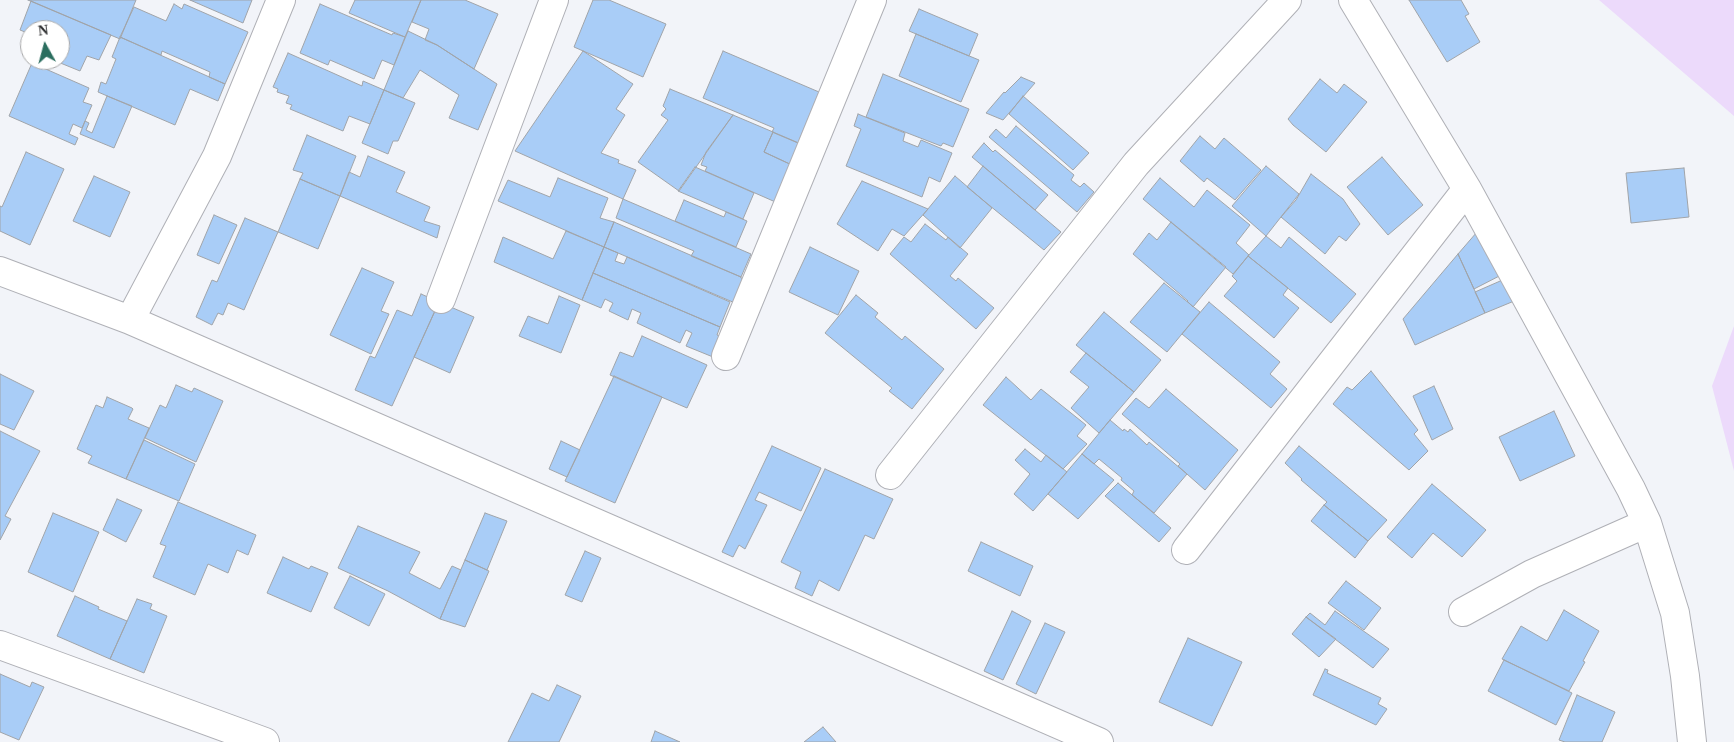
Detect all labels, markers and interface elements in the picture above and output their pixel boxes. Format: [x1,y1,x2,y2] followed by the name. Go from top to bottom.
[20,20,70,70] north arrow
[37,23,49,39] text: N

